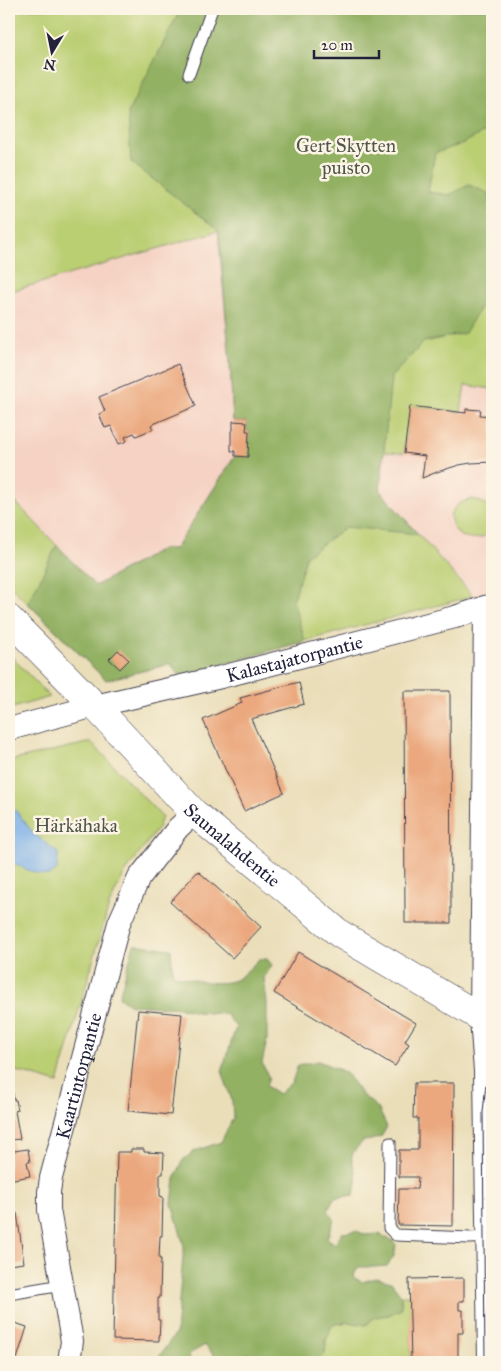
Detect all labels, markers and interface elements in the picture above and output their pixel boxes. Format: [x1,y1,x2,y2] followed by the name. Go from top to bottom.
[28,28,78,78] north arrow
[314,28,378,60] scale bar
[321,36,353,54] text: 20 m
[42,55,57,74] text: N
[296,134,396,179] park label: Gert Skytten puisto
[224,630,365,687] street label: Kalastajatorpantie
[179,799,285,892] street label: Saunalahdentie
[34,814,119,837] park label: Härkähaka
[51,1010,107,1142] street label: Kaartintorpantie

